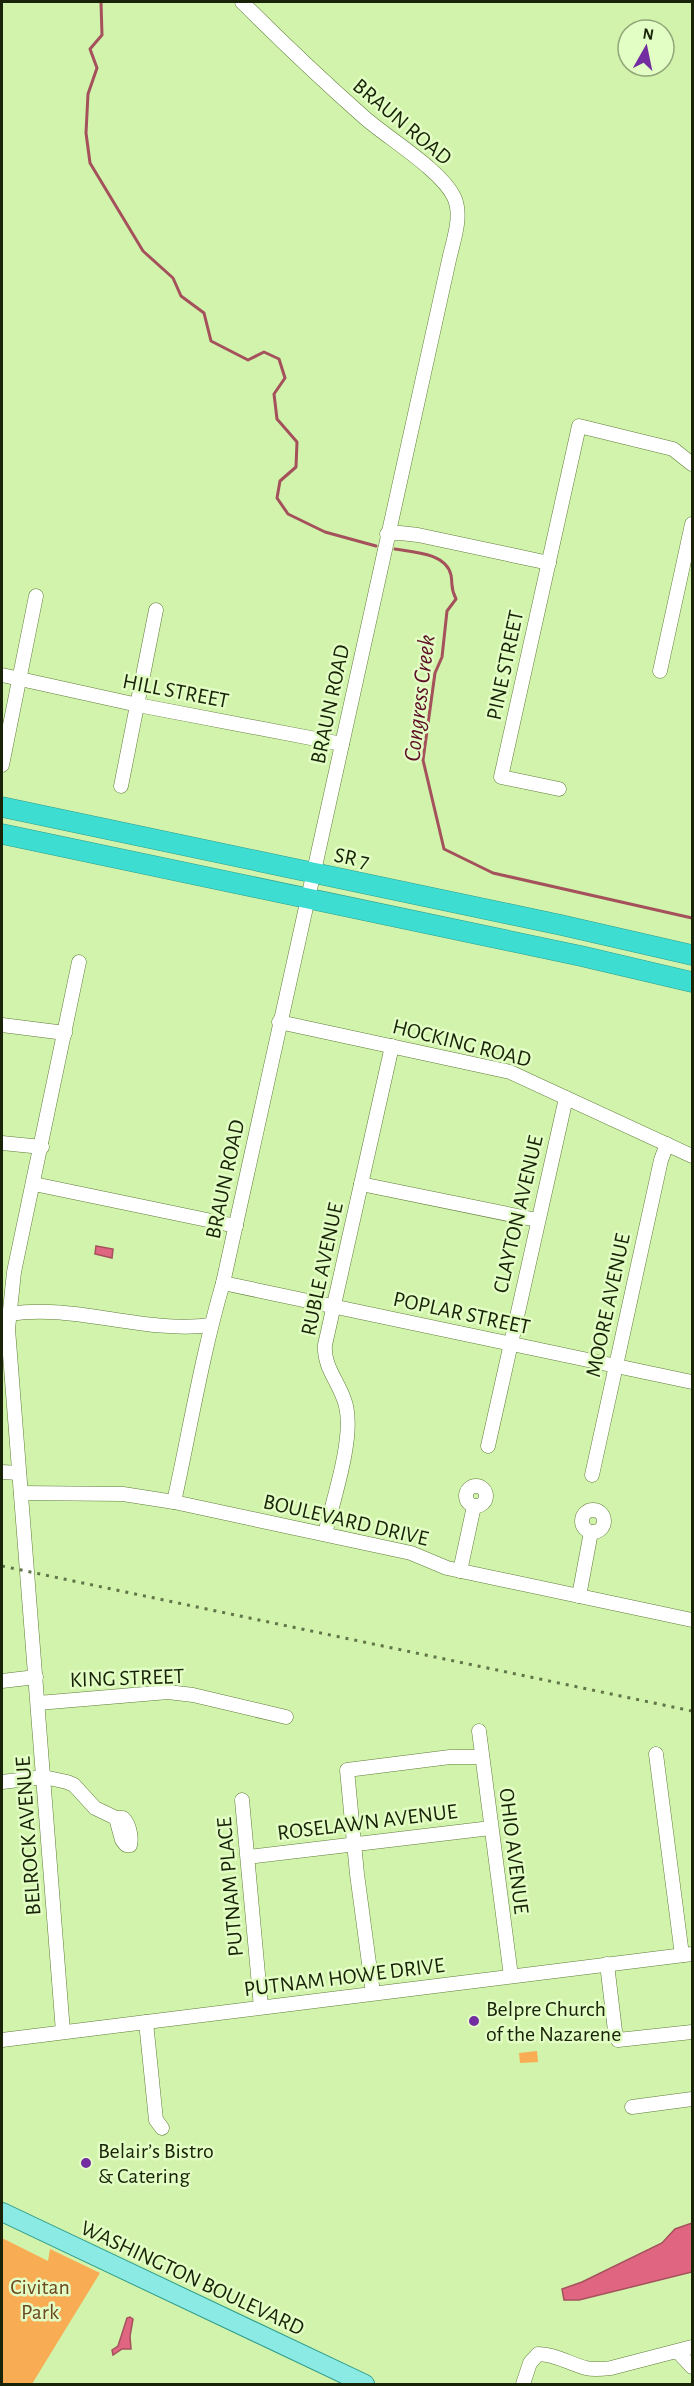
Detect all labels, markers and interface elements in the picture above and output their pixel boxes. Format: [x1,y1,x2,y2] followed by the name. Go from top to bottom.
[616,18,676,78] north arrow
[641,25,655,43] text: N
[349,74,456,169] street label: BRAUN ROAD
[483,608,527,722] street label: PINE STREET
[400,634,440,763] water label: Congress Creek
[307,643,353,766] street label: BRAUN ROAD
[121,670,231,712] street label: HILL STREET
[332,844,371,872] street label: SR 7
[390,1015,533,1071] street label: HOCKING ROAD
[202,1118,248,1241] street label: BRAUN ROAD
[489,1133,547,1295] street label: CLAYTON AVENUE
[297,1200,347,1338] street label: RUBLE AVENUE
[582,1231,634,1379] street label: MOORE AVENUE
[391,1288,533,1338] street label: POPLAR STREET
[261,1490,431,1550] street label: BOULEVARD DRIVE
[69,1665,185,1691] street label: KING STREET
[11,1755,45,1916] street label: BELROCK AVENUE
[495,1787,533,1916] street label: OHIO AVENUE
[276,1800,459,1844] street label: ROSELAWN AVENUE
[213,1816,247,1957] street label: PUTNAM PLACE
[243,1954,446,2000] street label: PUTNAM HOWE DRIVE
[486,1998,621,2045] place label: Belpre Church of the Nazarene
[467,2014,481,2028] marker: Belpre Church of the Nazarene
[98,2140,214,2187] place label: Belair’s Bistro & Catering
[79,2156,93,2170] marker: Belair’s Bistro & Catering
[77,2216,308,2339] street label: WASHINGTON BOULEVARD
[10,2276,70,2323] park label: Civitan Park

